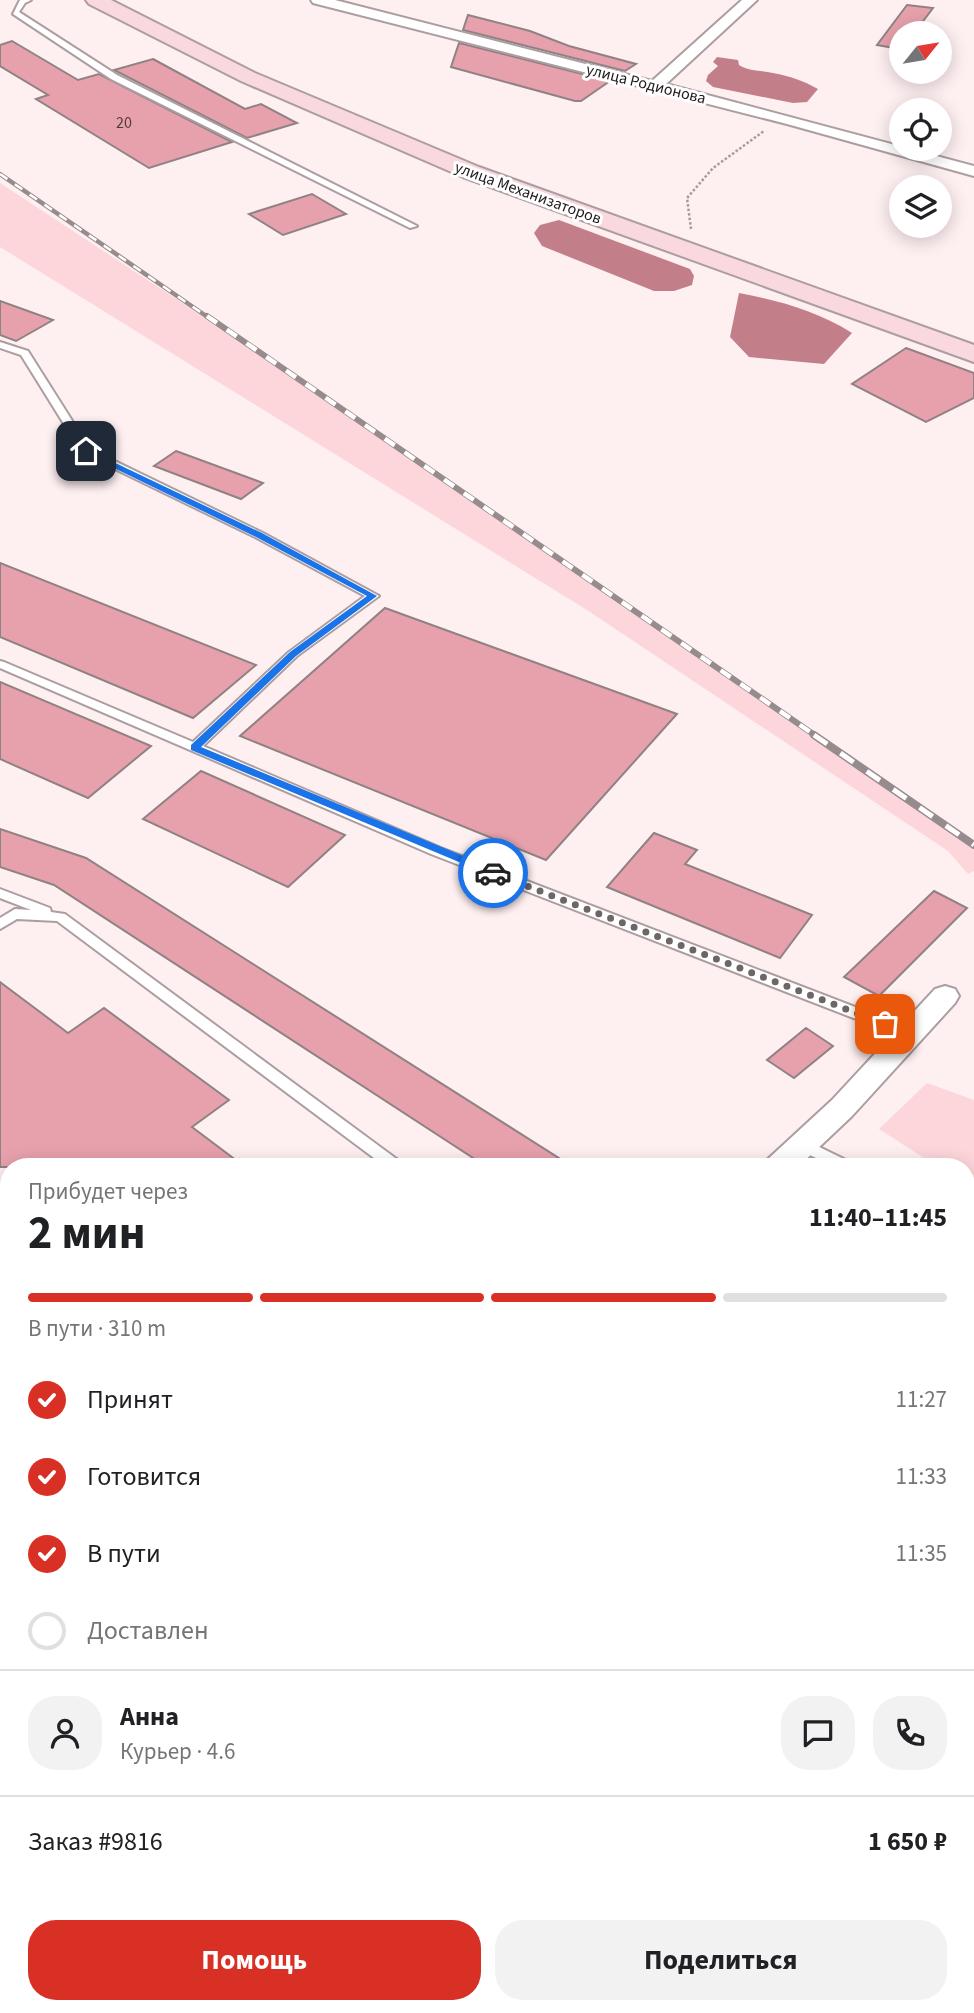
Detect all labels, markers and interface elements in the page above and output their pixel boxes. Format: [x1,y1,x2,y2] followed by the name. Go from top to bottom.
[889,21,952,84] north arrow
[889,21,952,238] map controls
[584,58,708,110] street label: улица Родионова
[889,98,952,161] button: locate
[116,112,132,134] house number: 20
[452,156,604,230] street label: улица Механизаторов
[889,175,952,238] button: layers
[56,421,116,481] pin
[67,432,105,470] icon: home
[458,838,528,908] courier
[474,854,512,892] icon: car
[855,994,915,1054] pin
[866,1005,904,1043] icon: bag
[28,1175,188,1208] text: Прибудет через
[809,1199,947,1236] text: 11:40–11:45
[28,1201,145,1266] text: 2 мин
[28,1312,166,1345] text: В пути · 310 m
[28,1381,66,1419] icon: check
[87,1381,173,1418] text: Принят
[896,1383,947,1416] text: 11:27
[28,1458,66,1496] icon: check
[87,1458,201,1495] text: Готовится
[896,1460,947,1493] text: 11:33
[28,1535,66,1573] icon: check
[87,1535,161,1572] text: В пути
[896,1537,947,1570] text: 11:35
[87,1612,209,1649] text: Доставлен
[28,1696,102,1770] button: person
[781,1696,855,1770] button: chat
[873,1696,947,1770] button: phone
[120,1698,179,1735] text: Анна
[120,1735,235,1768] text: Курьер · 4.6
[28,1823,163,1860] text: Заказ #9816
[868,1823,947,1860] text: 1 650 ₽
[28,1920,481,2000] button: Помощь
[495,1920,947,2000] button: Поделиться

